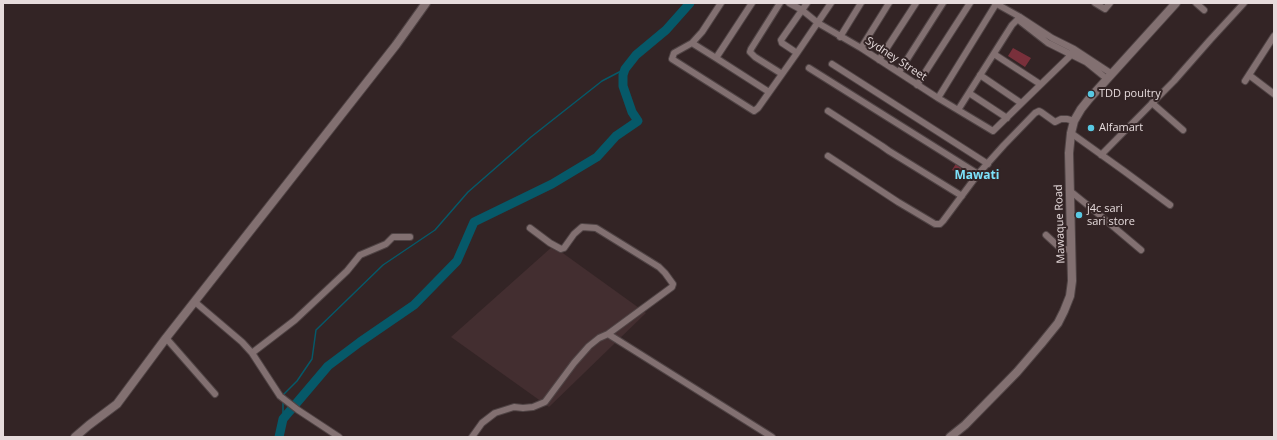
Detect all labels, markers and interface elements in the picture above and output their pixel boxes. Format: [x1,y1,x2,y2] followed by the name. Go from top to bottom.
[863,34,929,84] street label: Sydney Street
[1099,87,1161,101] place label: TDD poultry
[1086,89,1096,99] marker: TDD poultry
[1099,121,1143,135] place label: Alfamart
[1086,123,1096,133] marker: Alfamart
[955,169,999,183] district label: Mawati
[1052,184,1068,264] street label: Mawaque Road
[1087,202,1135,228] place label: j4c sari sari store
[1074,210,1084,220] marker: j4c sari sari store

